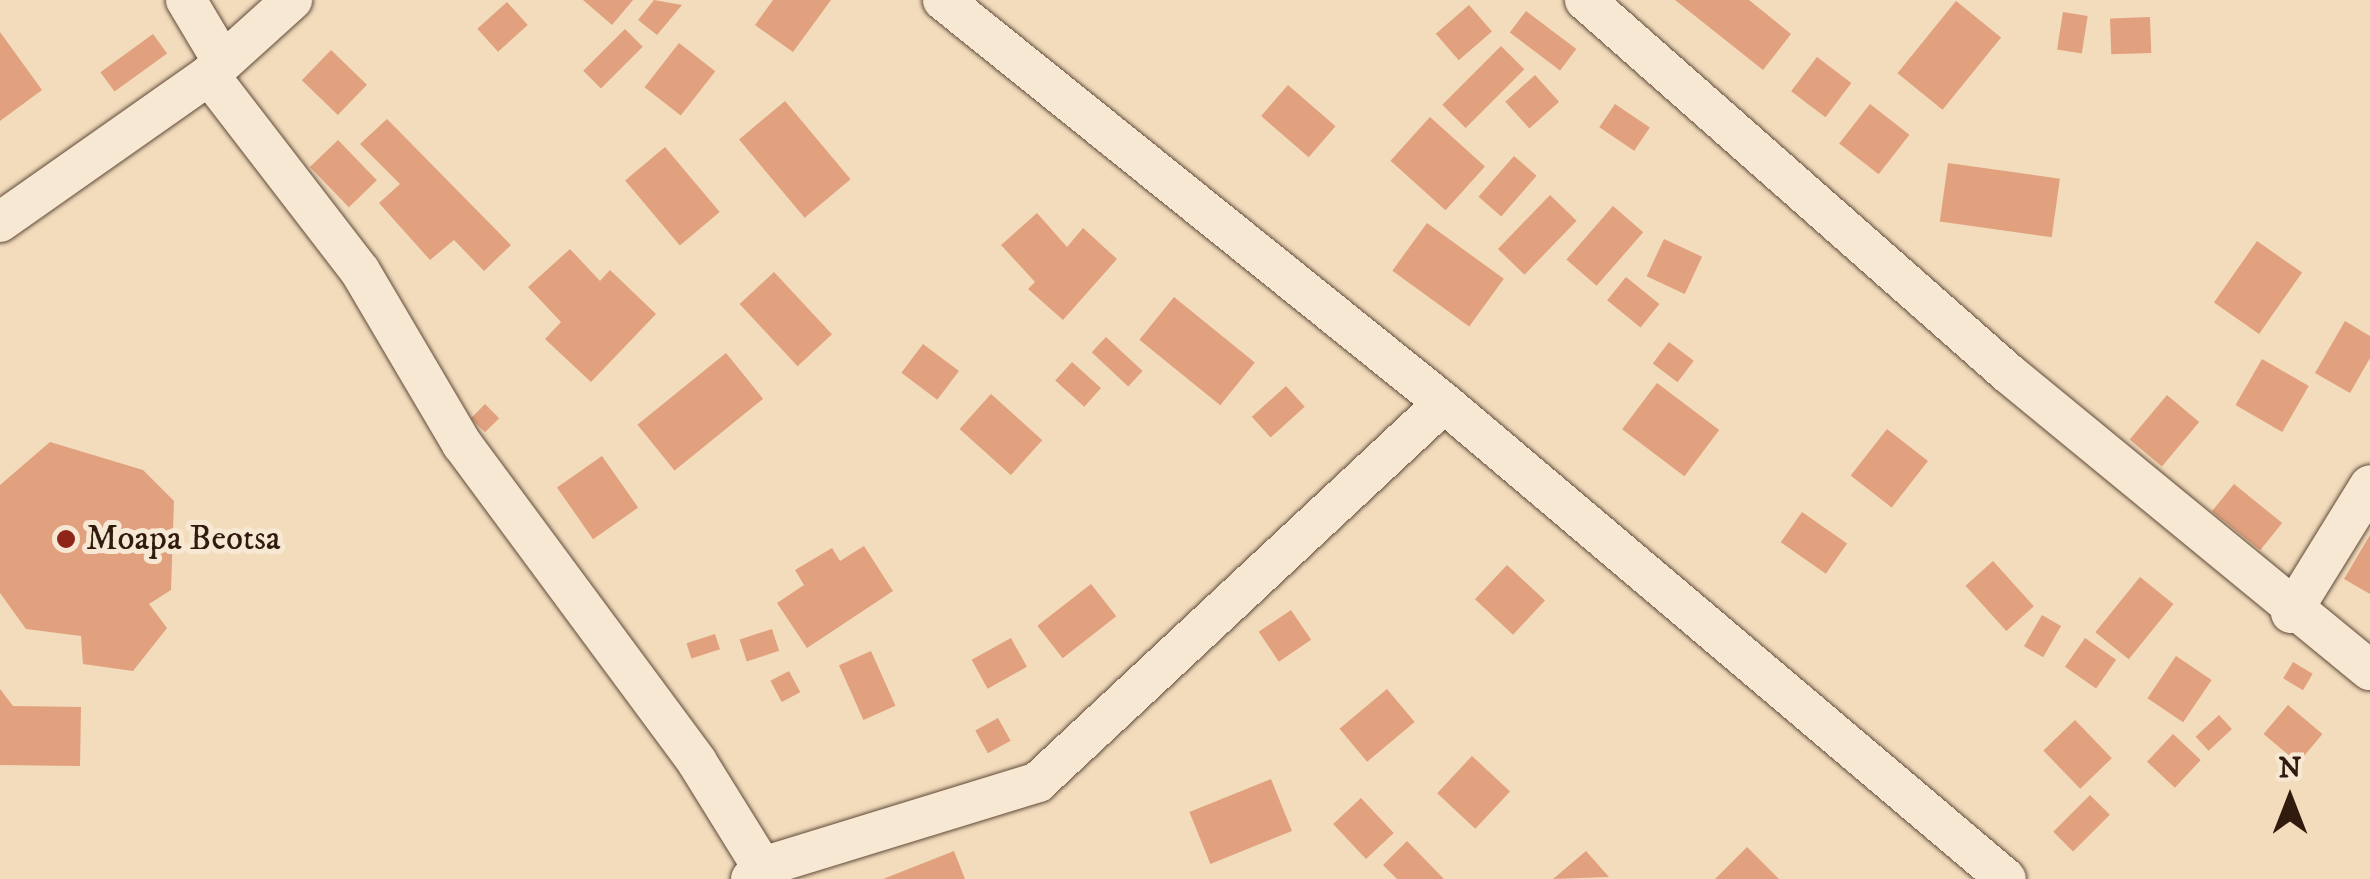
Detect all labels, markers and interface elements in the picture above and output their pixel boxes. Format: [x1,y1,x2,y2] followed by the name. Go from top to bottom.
[86,518,281,560] place label: Moapa Beotsa
[55,528,77,550] marker: Moapa Beotsa
[2240,749,2340,849] north arrow
[2279,751,2301,786] text: N

